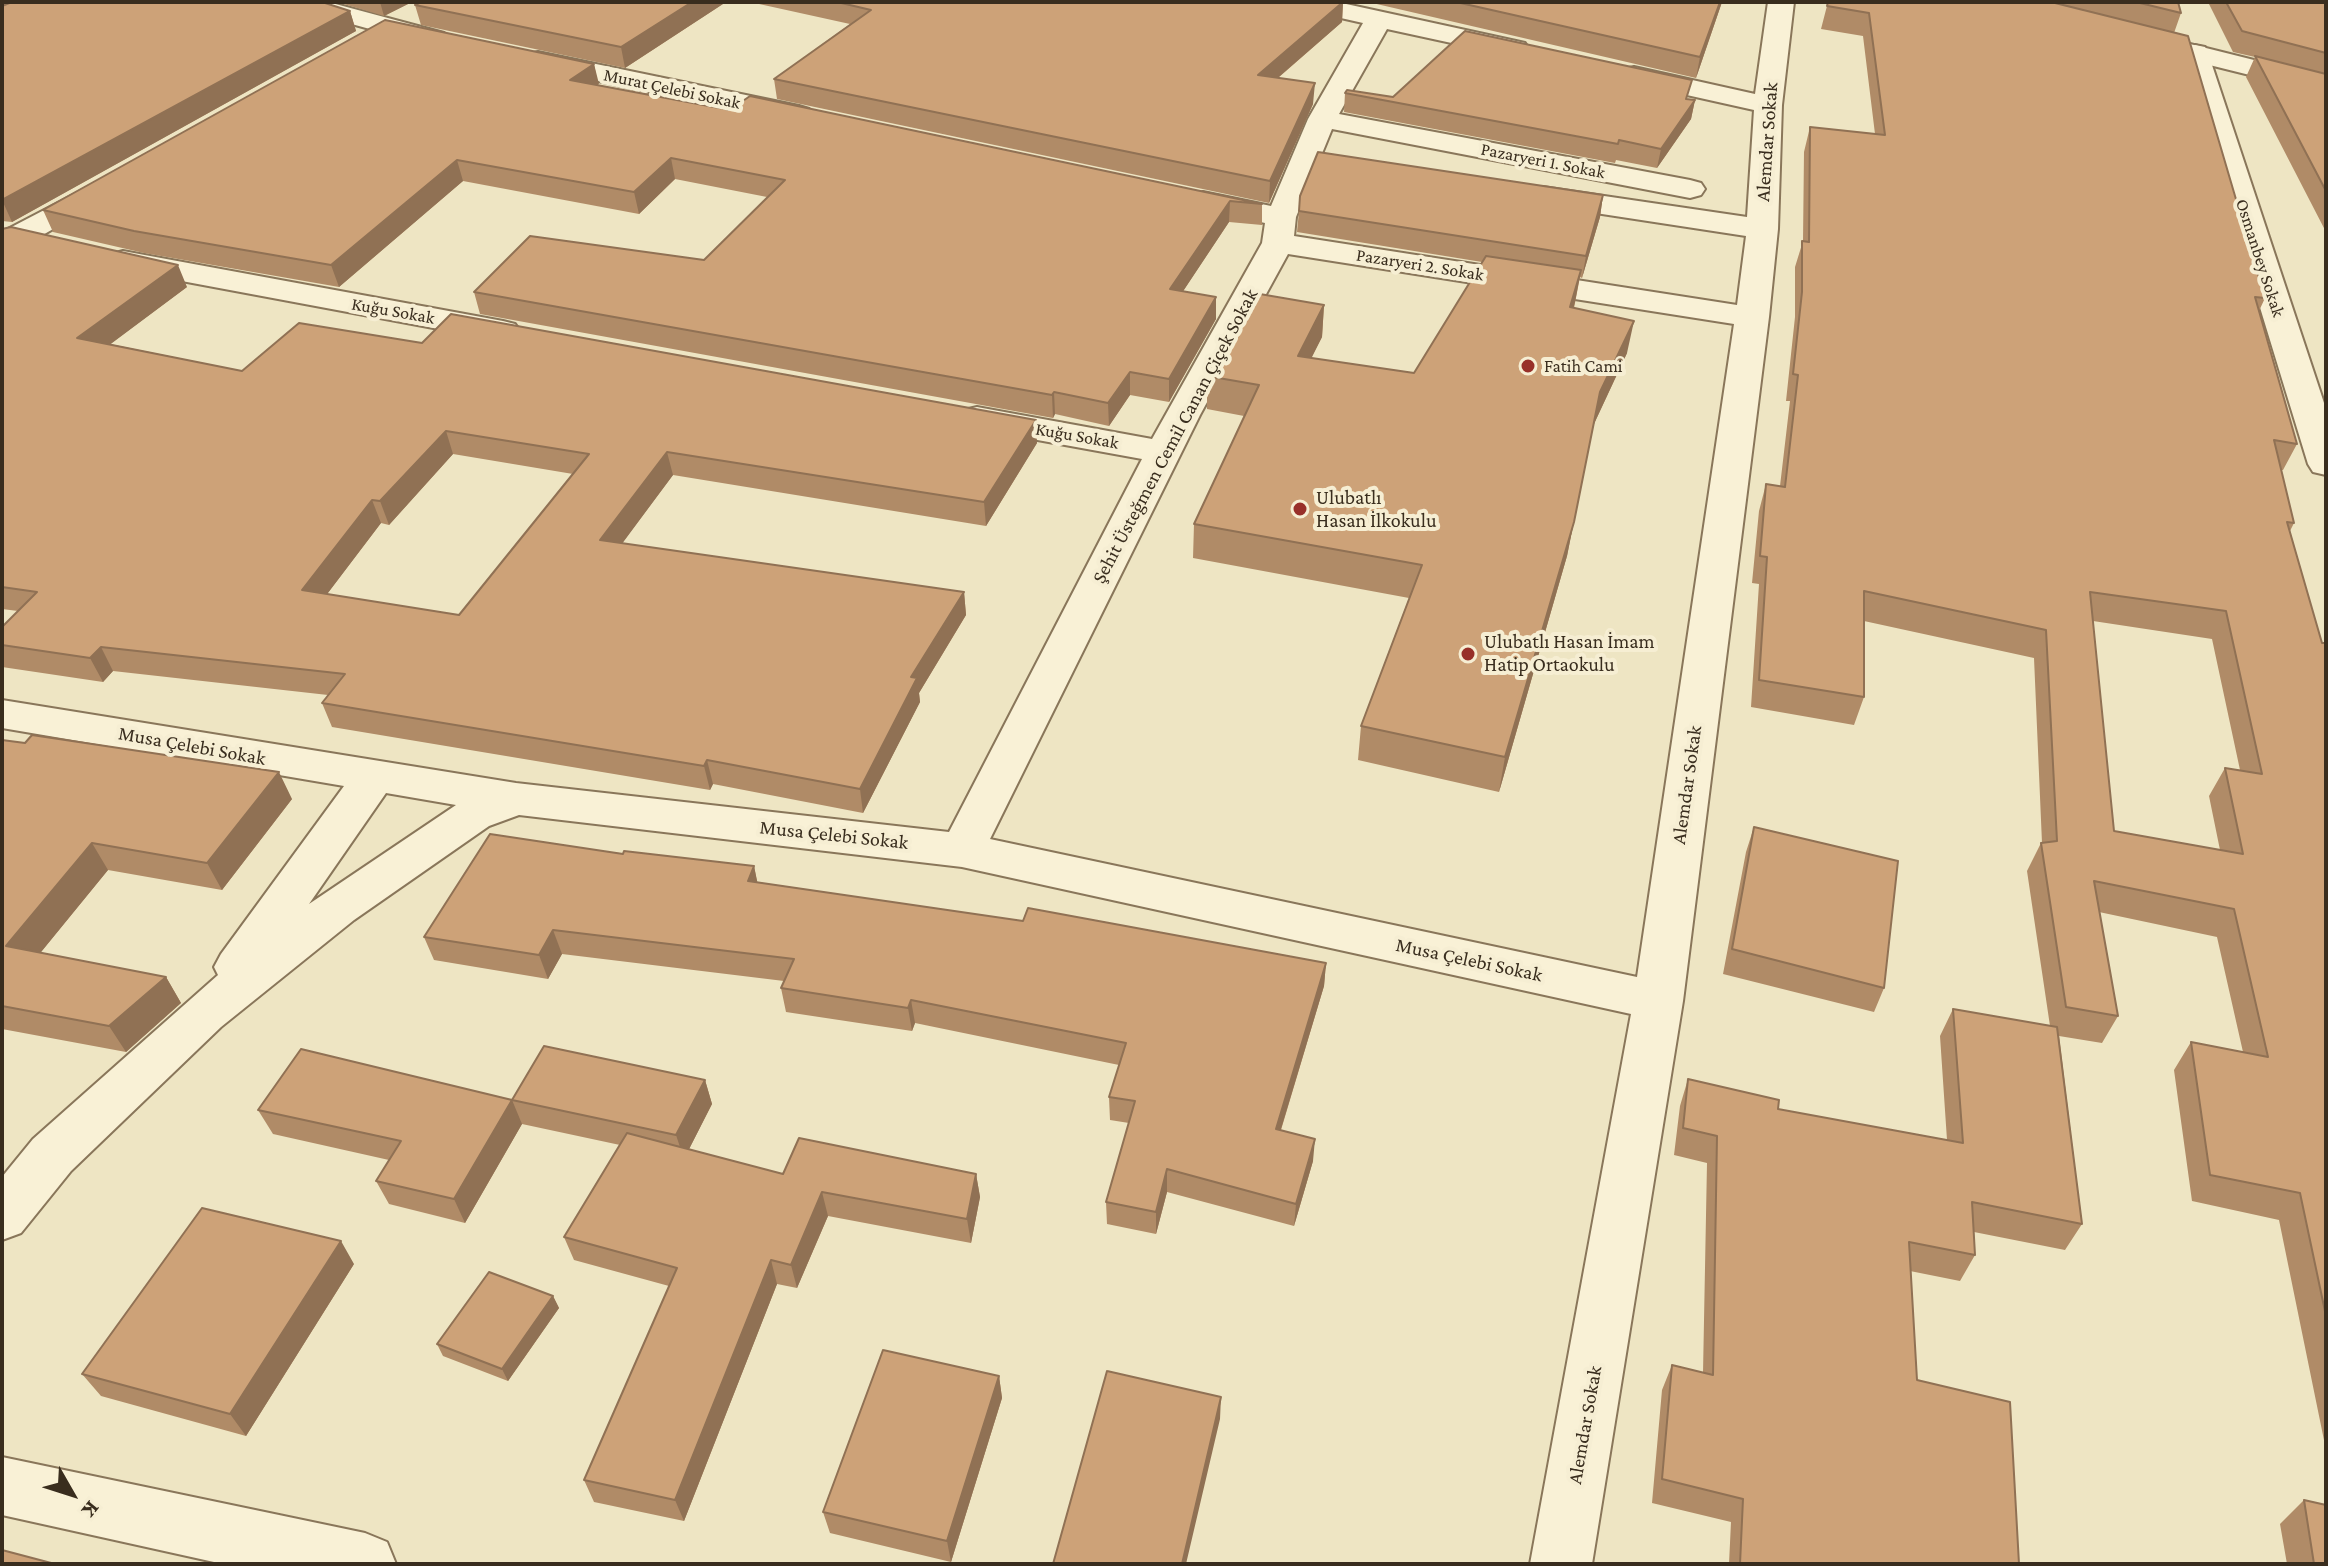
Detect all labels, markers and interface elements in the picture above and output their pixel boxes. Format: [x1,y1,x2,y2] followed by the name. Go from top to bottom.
[602,64,742,114] street label: Murat Çelebi Sokak
[1751,81,1783,203] street label: Alemdar Sokak
[1479,138,1607,184] street label: Pazaryeri 1. Sokak
[2231,196,2289,320] street label: Osmanbey Sokak
[1355,244,1485,286] street label: Pazaryeri 2. Sokak
[1087,285,1263,587] street label: Şehit Üsteğmen Cemil Canan Çiçek Sokak
[350,293,436,329] street label: Kuğu Sokak
[1544,355,1623,377] place label: Fatih Cami
[1519,357,1537,375] marker: Fatih Cami
[1034,418,1120,454] street label: Kuğu Sokak
[1316,486,1437,533] place label: Ulubatlı Hasan İlkokulu
[1291,500,1309,518] marker: Ulubatlı Hasan İlkokulu
[1484,630,1655,677] place label: Ulubatlı Hasan İmam Hatip Ortaokulu
[1459,645,1477,663] marker: Ulubatlı Hasan İmam Hatip Ortaokulu
[116,721,268,771] street label: Musa Çelebi Sokak
[1667,724,1707,846] street label: Alemdar Sokak
[759,815,909,855] street label: Musa Çelebi Sokak
[1393,933,1545,987] street label: Musa Çelebi Sokak
[1563,1364,1607,1486] street label: Alemdar Sokak
[32,1454,112,1534] north arrow
[77,1496,105,1523] text: K

